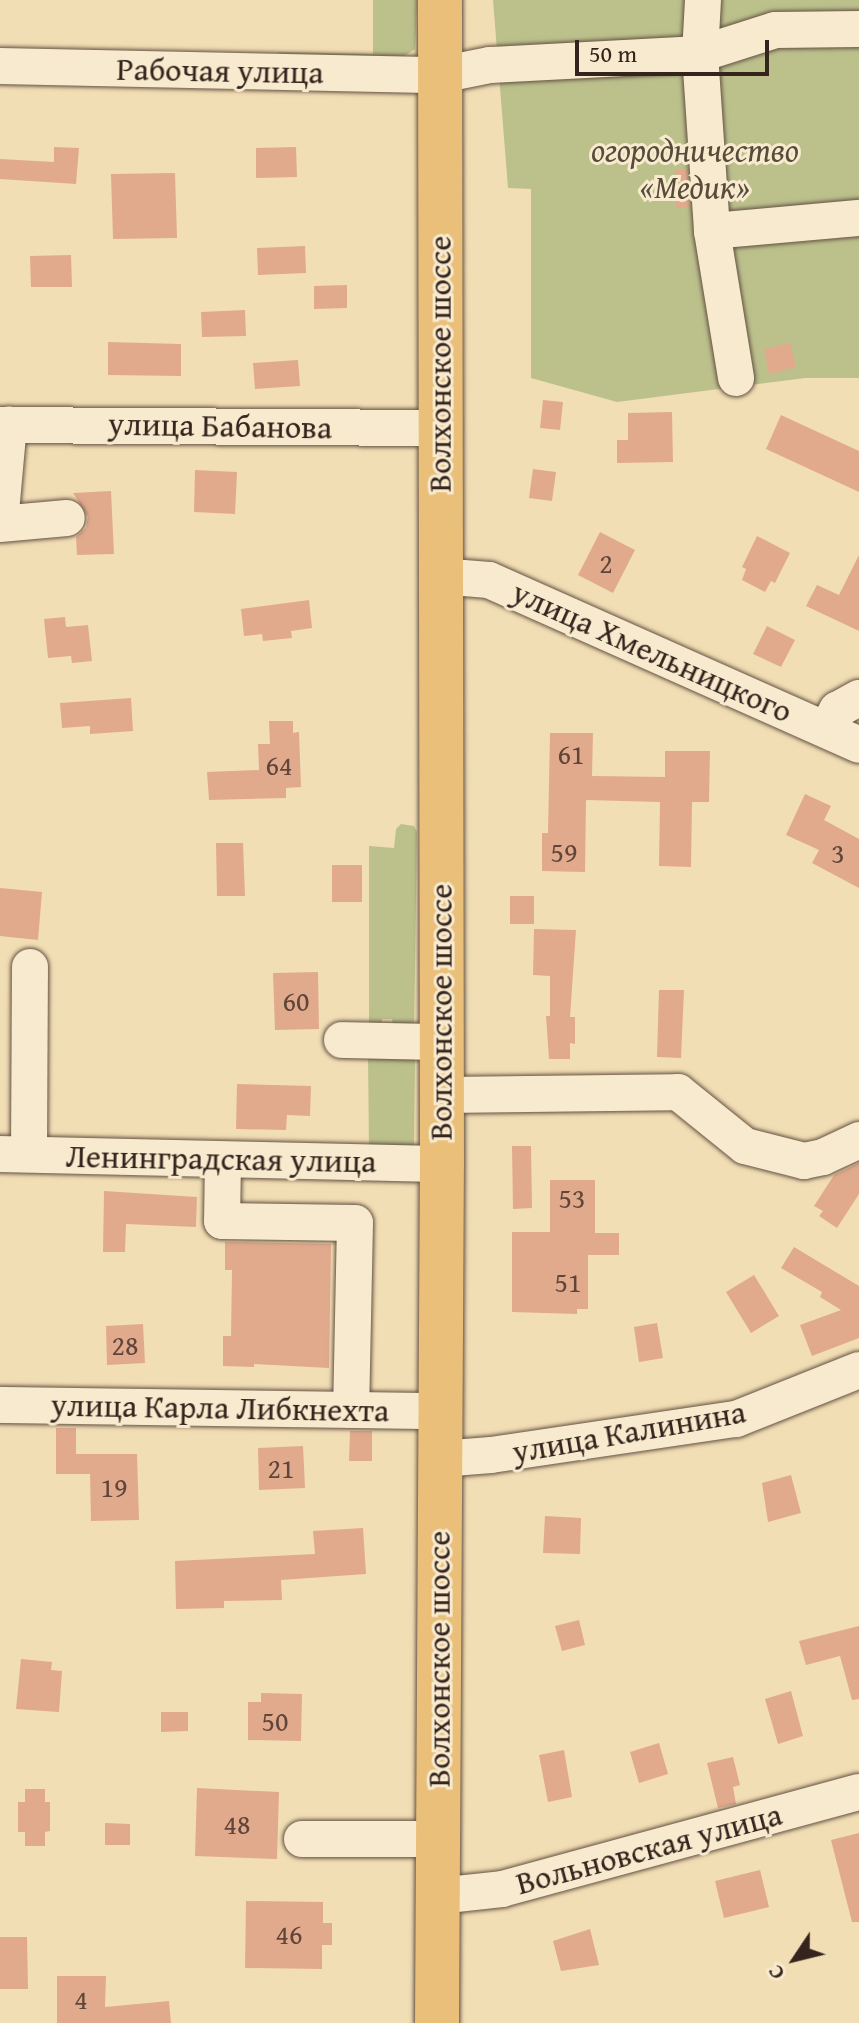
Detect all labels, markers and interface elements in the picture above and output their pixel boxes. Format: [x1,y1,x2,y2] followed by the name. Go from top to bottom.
[579,24,773,74] scale bar
[589,36,637,71] text: 50 m
[116,50,324,92] street label: Рабочая улица
[591,132,799,207] park label: огородничество «Медик»
[421,236,459,492] street label: Волхонское шоссе
[108,405,332,447] street label: улица Бабанова
[599,546,613,580] house number: 2
[506,573,798,731] street label: улица Хмельницкого
[558,737,584,771] house number: 61
[266,748,292,782] house number: 64
[551,835,577,869] house number: 59
[831,836,845,870] house number: 3
[422,884,460,1140] street label: Волхонское шоссе
[283,984,309,1018] house number: 60
[65,1137,377,1181] street label: Ленинградская улица
[559,1181,585,1215] house number: 53
[555,1265,581,1299] house number: 51
[112,1328,138,1362] house number: 28
[50,1386,390,1430] street label: улица Карла Либкнехта
[509,1393,749,1471] street label: улица Калинина
[268,1451,294,1485] house number: 21
[101,1470,127,1504] house number: 19
[420,1531,458,1787] street label: Волхонское шоссе
[262,1704,288,1738] house number: 50
[512,1795,786,1903] street label: Вольновская улица
[224,1807,250,1841] house number: 48
[276,1917,302,1951] house number: 46
[755,1919,835,1999] north arrow
[759,1958,792,1987] text: С
[74,1982,88,2016] house number: 4

